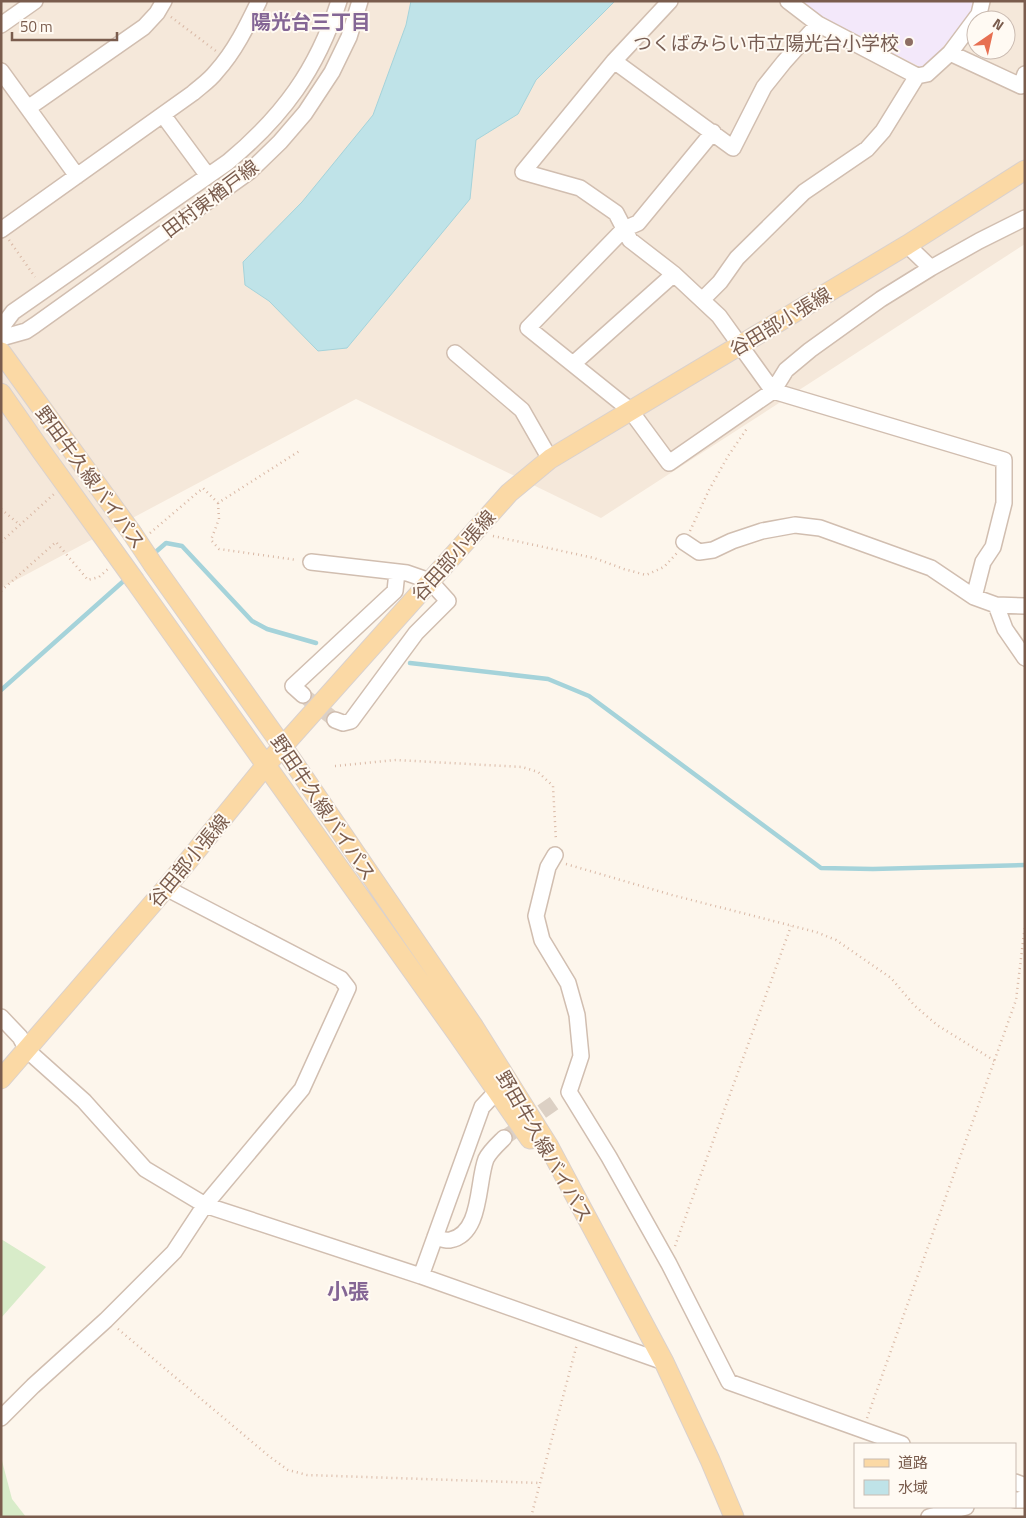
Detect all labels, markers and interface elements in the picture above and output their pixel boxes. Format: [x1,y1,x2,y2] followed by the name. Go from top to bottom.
[251,6,371,37] district label: 陽光台三丁目
[12,10,118,42] scale bar
[966,10,1016,60] north arrow
[989,12,1008,35] text: N
[20,15,53,38] text: 50 m
[633,28,899,57] place label: つくばみらい市立陽光台小学校
[903,36,915,48] marker: つくばみらい市立陽光台小学校
[156,152,264,244] street label: 田村東楢戸線
[724,279,836,363] street label: 谷田部小張線
[29,399,153,555] street label: 野田牛久線バイパス
[404,503,502,607] street label: 谷田部小張線
[264,728,384,886] street label: 野田牛久線バイパス
[140,807,236,913] street label: 谷田部小張線
[490,1065,600,1227] street label: 野田牛久線バイパス
[327,1275,369,1307] district label: 小張
[854,1443,1016,1508] legend
[898,1451,928,1474] text: 道路
[898,1476,928,1499] text: 水域

